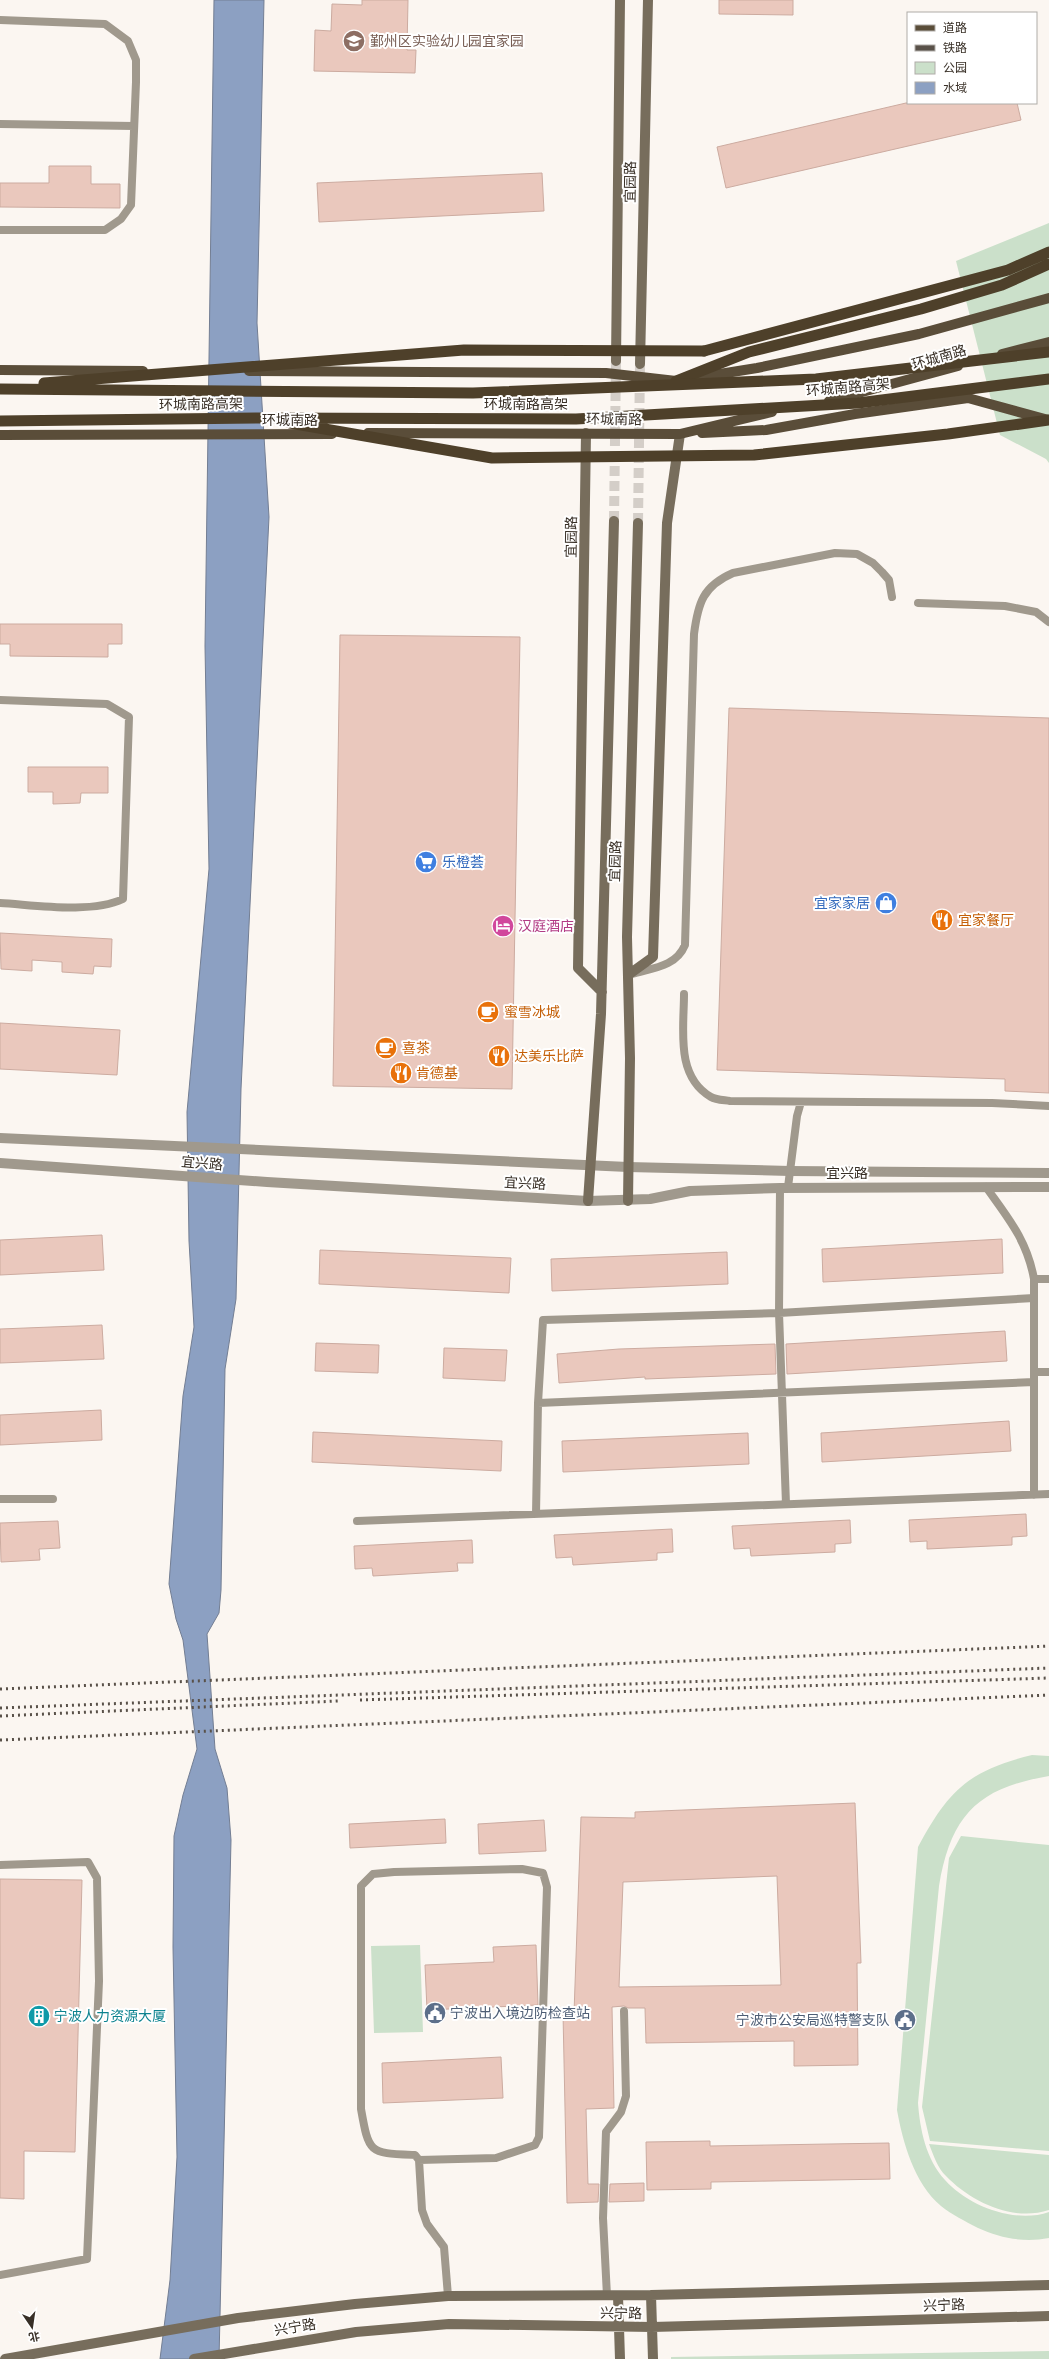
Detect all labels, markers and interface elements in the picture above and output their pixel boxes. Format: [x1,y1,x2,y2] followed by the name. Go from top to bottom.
[907,12,1037,104] legend
[943,20,967,35] text: 道路
[341,28,367,54] school or university icon: 鄞州区实验幼儿园宜家园
[370,32,524,50] place label: 鄞州区实验幼儿园宜家园
[943,40,967,55] text: 铁路
[943,60,967,75] text: 公园
[943,80,967,95] text: 水域
[621,161,639,203] street label: 宜园路
[910,341,968,373] street label: 环城南路
[805,374,891,400] street label: 环城南路高架
[159,394,243,414] street label: 环城南路高架
[484,395,568,413] street label: 环城南路高架
[586,410,642,428] street label: 环城南路
[262,411,318,429] street label: 环城南路
[562,516,580,558] street label: 宜园路
[605,840,625,882] street label: 宜园路
[413,849,439,875] supermarket icon: 乐橙荟
[442,853,484,871] place label: 乐橙荟
[873,890,899,916] shop icon: 宜家家居
[814,894,870,912] place label: 宜家家居
[929,907,955,933] restaurant icon: 宜家餐厅
[958,911,1014,929] place label: 宜家餐厅
[490,913,516,939] hotel icon: 汉庭酒店
[518,917,574,935] place label: 汉庭酒店
[475,999,501,1025] cafe icon: 蜜雪冰城
[504,1003,560,1021] place label: 蜜雪冰城
[373,1035,399,1061] cafe icon: 喜茶
[402,1039,430,1057] place label: 喜茶
[486,1043,512,1069] restaurant icon: 达美乐比萨
[514,1047,584,1065] place label: 达美乐比萨
[388,1060,414,1086] restaurant icon: 肯德基
[416,1064,458,1082] place label: 肯德基
[180,1152,224,1174] street label: 宜兴路
[826,1164,868,1182] street label: 宜兴路
[504,1173,546,1193] street label: 宜兴路
[422,2000,448,2026] public building icon: 宁波出入境边防检查站
[26,2003,52,2029] building icon: 宁波人力资源大厦
[450,2004,590,2022] place label: 宁波出入境边防检查站
[54,2007,166,2025] place label: 宁波人力资源大厦
[892,2007,918,2033] public building icon: 宁波市公安局巡特警支队
[736,2011,890,2029] place label: 宁波市公安局巡特警支队
[923,2295,965,2315] street label: 兴宁路
[600,2304,642,2322] street label: 兴宁路
[12,2307,52,2347] north arrow
[273,2315,317,2339] street label: 兴宁路
[27,2329,41,2345] text: 北

